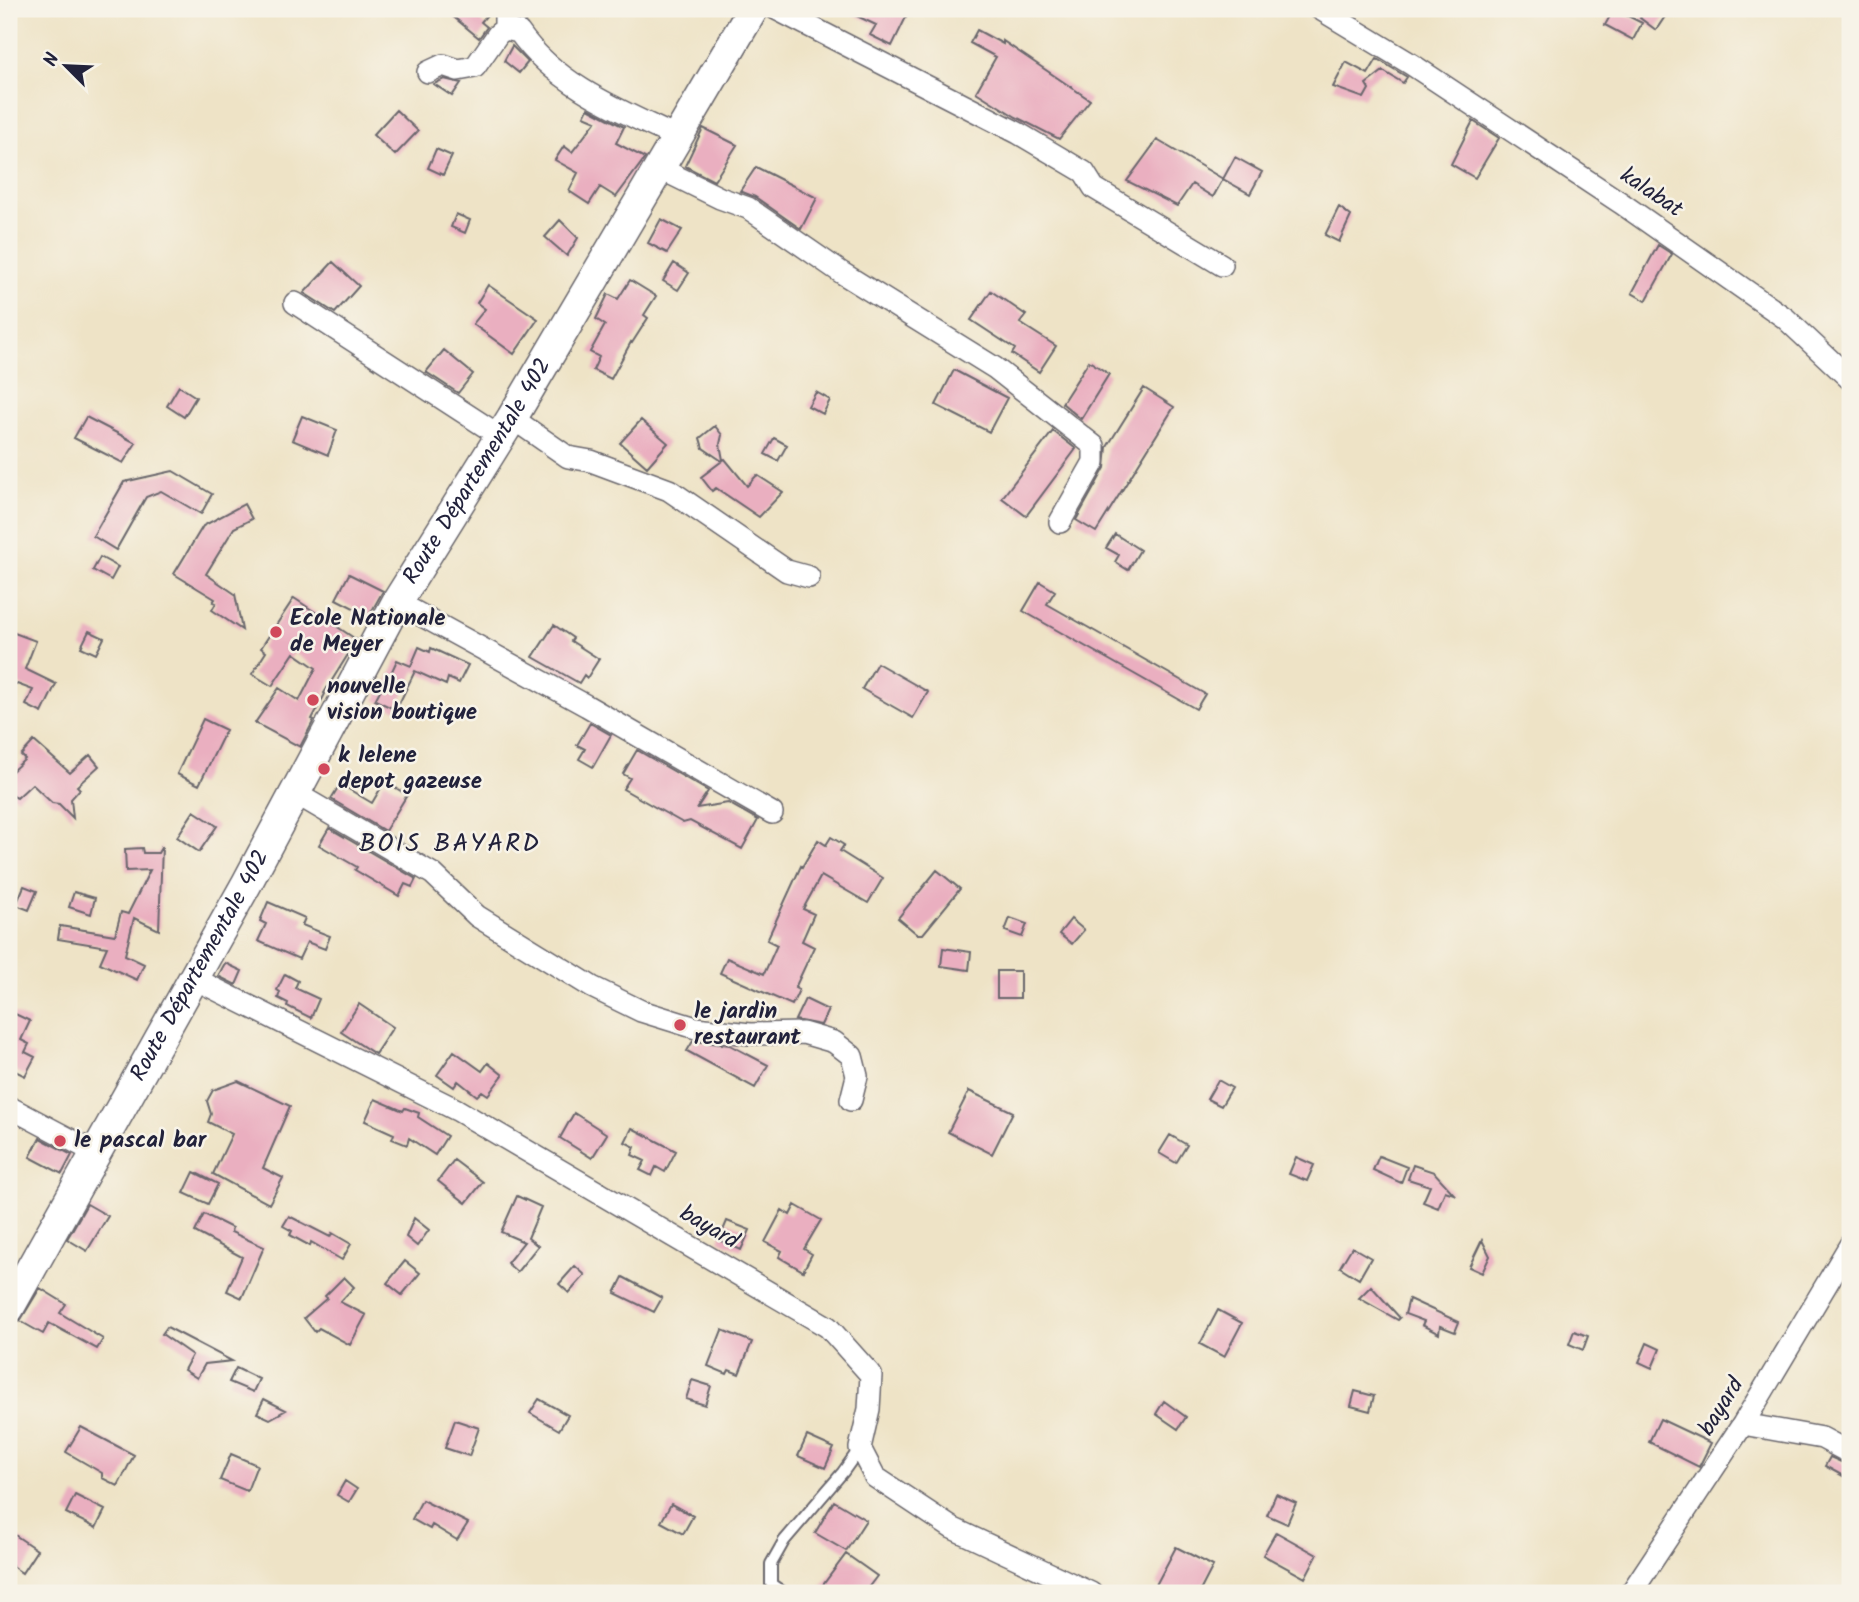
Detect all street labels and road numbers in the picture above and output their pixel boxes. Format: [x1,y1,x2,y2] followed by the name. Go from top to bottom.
[1612,159,1691,228] street label: kalabat
[394,351,561,592] street label: Route Départementale 402
[121,844,279,1088] street label: Route Départementale 402
[672,1197,746,1260] street label: bayard
[1690,1370,1754,1443] street label: bayard

